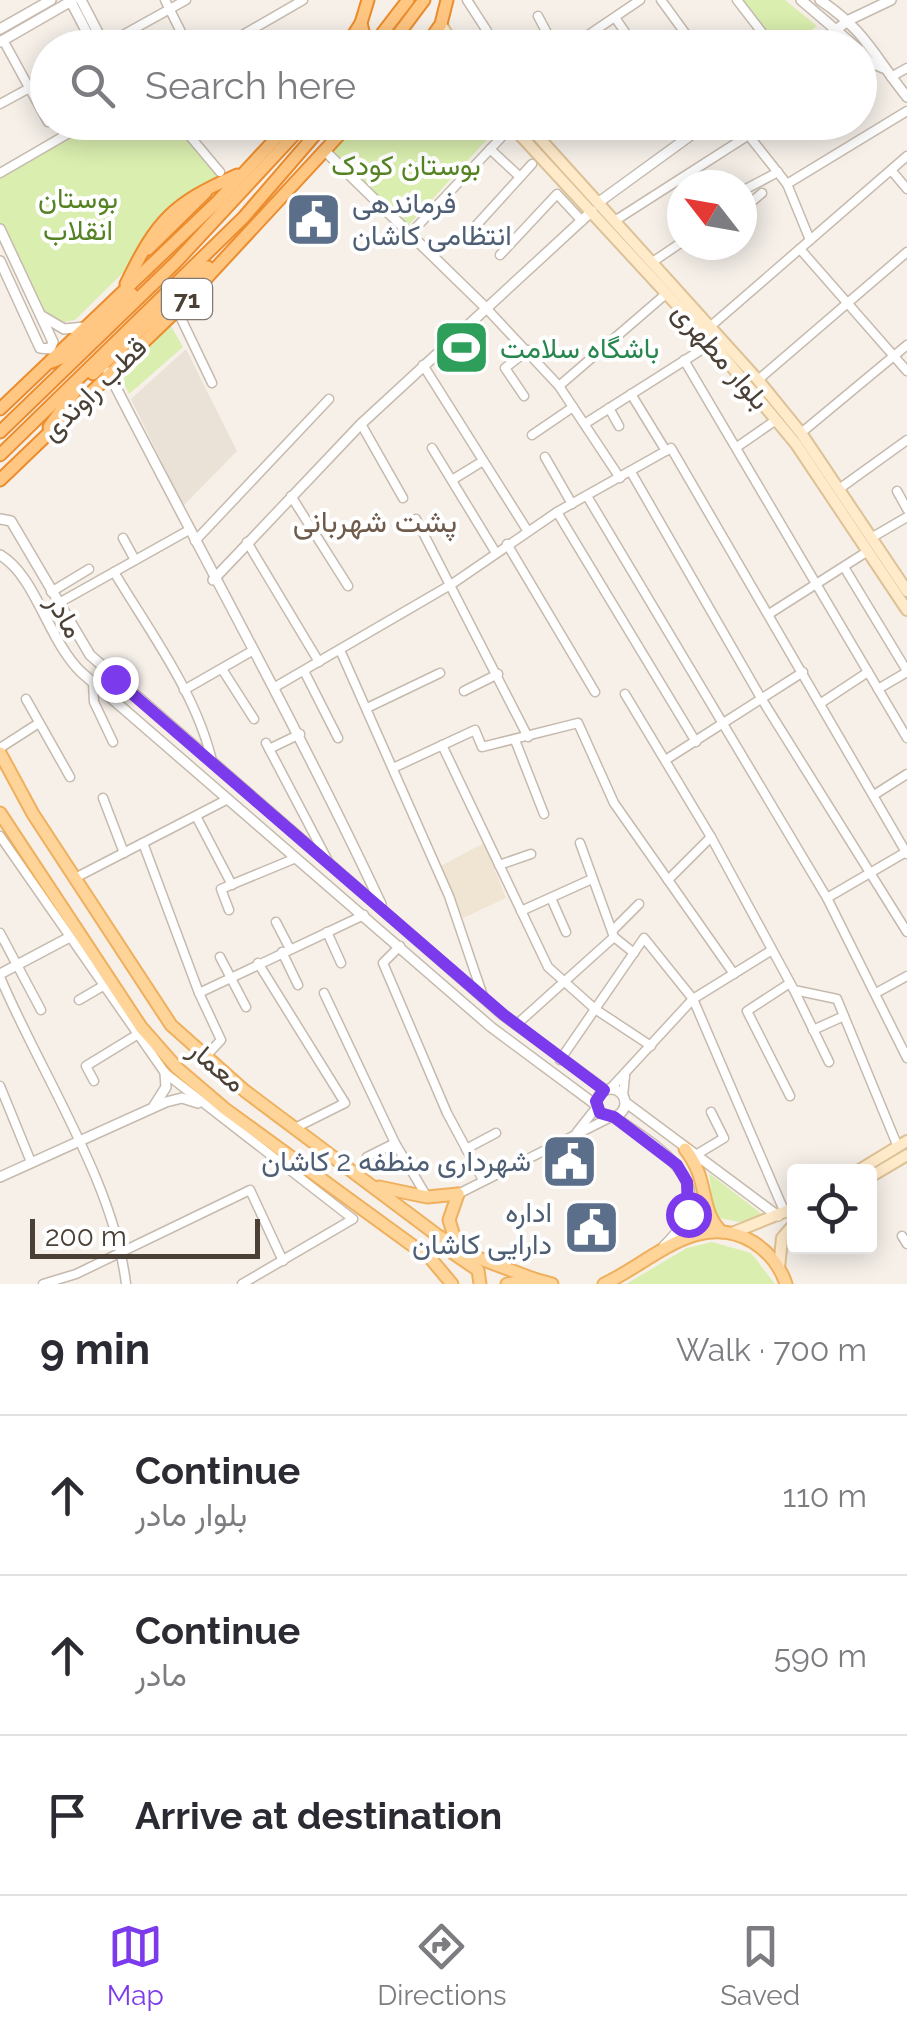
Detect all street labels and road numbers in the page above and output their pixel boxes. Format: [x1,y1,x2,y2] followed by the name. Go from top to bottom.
[162,279,212,319] road number: 71
[665,296,776,417] street label: بلوار مطهری
[34,331,154,448] street label: قطب راوندی
[38,587,91,644] street label: مادر
[181,1032,252,1100] street label: معمار

